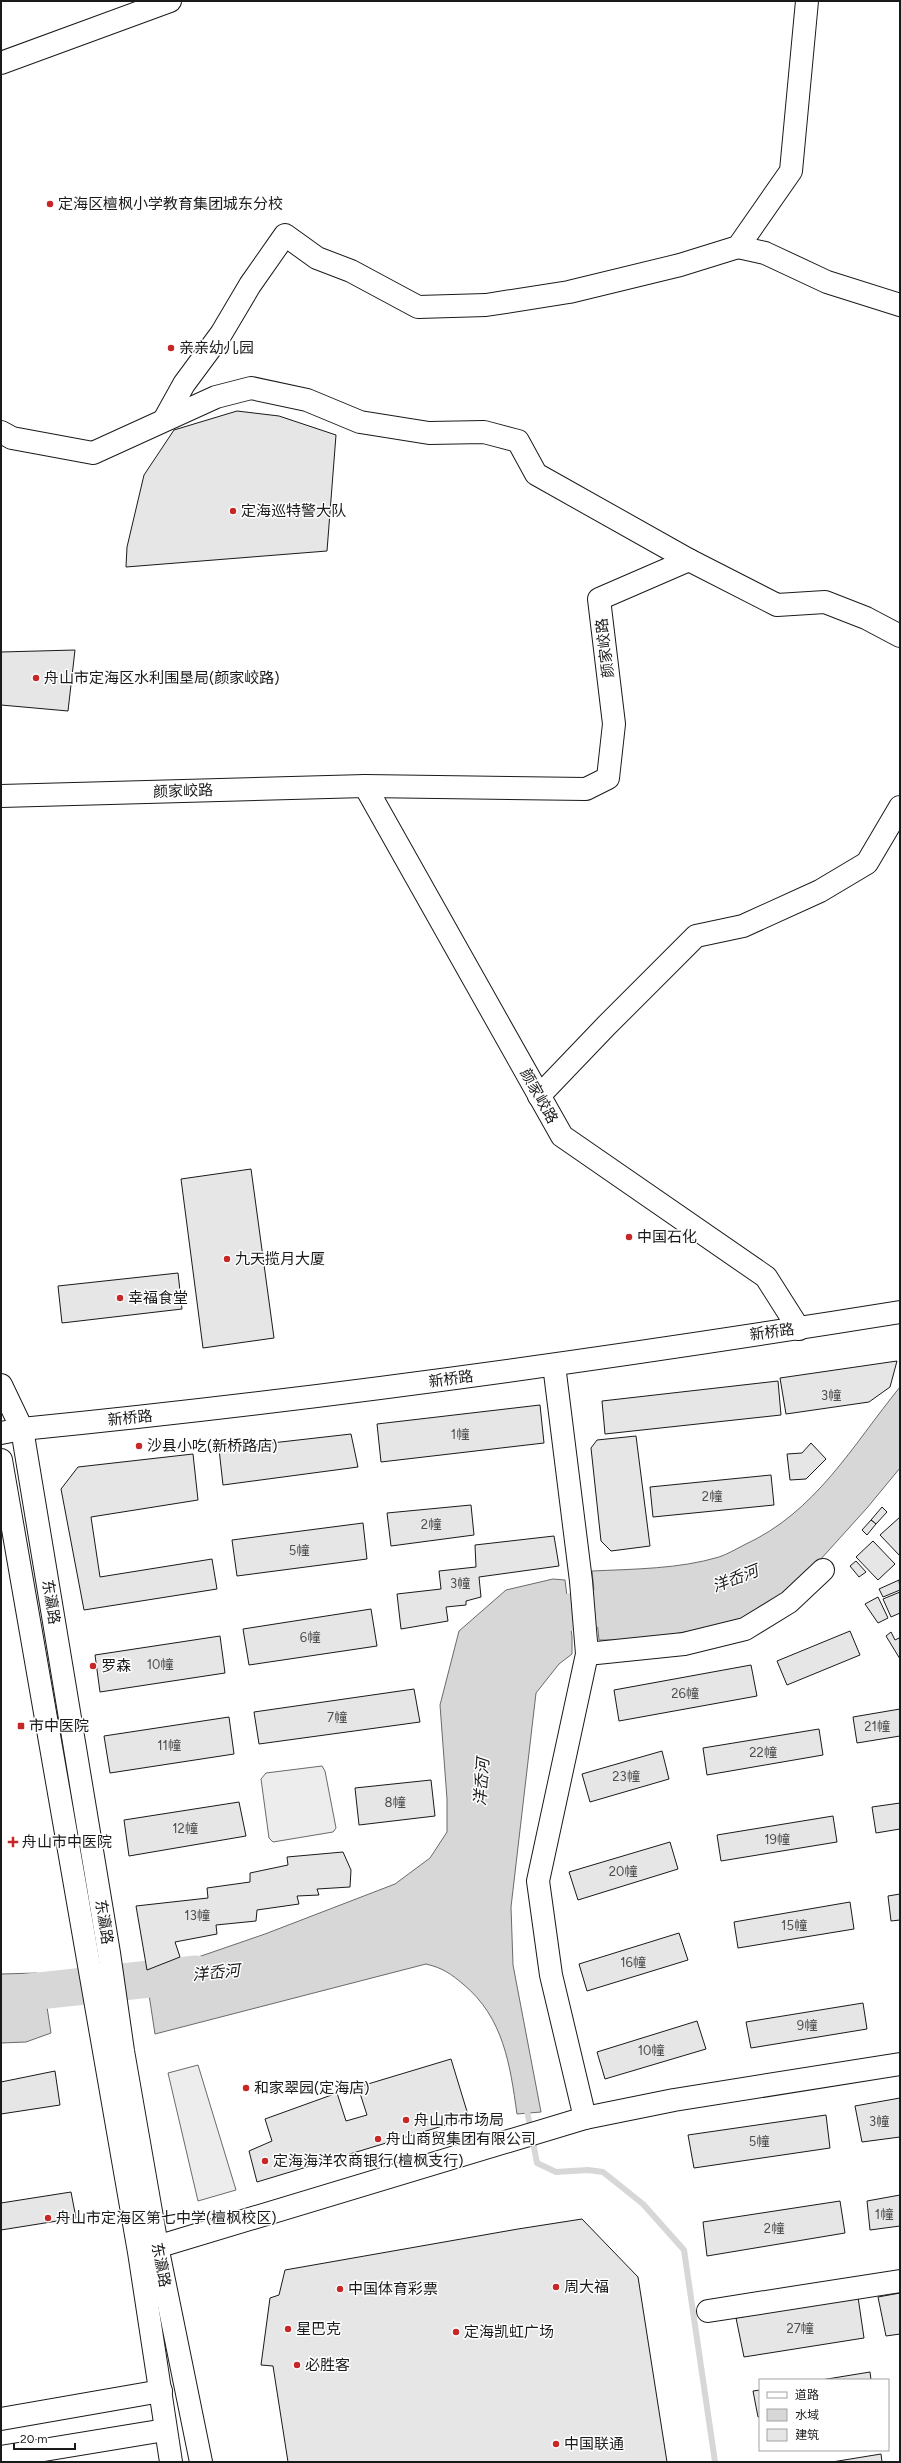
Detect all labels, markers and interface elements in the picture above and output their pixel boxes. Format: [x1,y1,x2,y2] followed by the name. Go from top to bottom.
[58,195,283,213] place label: 定海区檀枫小学教育集团城东分校
[45,199,55,209] marker: 定海区檀枫小学教育集团城东分校
[179,339,254,357] place label: 亲亲幼儿园
[166,343,176,353] marker: 亲亲幼儿园
[241,502,346,520] place label: 定海巡特警大队
[228,506,238,516] marker: 定海巡特警大队
[592,617,618,679] street label: 颜家峧路
[44,669,280,687] place label: 舟山市定海区水利围垦局(颜家峧路)
[31,673,41,683] marker: 舟山市定海区水利围垦局(颜家峧路)
[153,781,213,801] street label: 颜家峧路
[517,1065,561,1127] street label: 颜家峧路
[637,1228,697,1246] place label: 中国石化
[624,1232,634,1242] marker: 中国石化
[235,1250,325,1268] place label: 九天揽月大厦
[222,1254,232,1264] marker: 九天揽月大厦
[128,1289,188,1307] place label: 幸福食堂
[115,1293,125,1303] marker: 幸福食堂
[748,1320,796,1344] street label: 新桥路
[427,1367,475,1391] street label: 新桥路
[821,1388,841,1403] house number: 3幢
[107,1407,153,1429] street label: 新桥路
[451,1427,469,1442] house number: 1幢
[147,1437,278,1455] place label: 沙县小吃(新桥路店)
[134,1441,144,1451] marker: 沙县小吃(新桥路店)
[702,1489,722,1504] house number: 2幢
[421,1517,441,1532] house number: 2幢
[289,1543,309,1558] house number: 5幢
[709,1560,764,1596] water label: 洋岙河
[450,1576,470,1591] house number: 3幢
[39,1578,63,1626] street label: 东瀛路
[300,1630,320,1645] house number: 6幢
[101,1657,131,1675] place label: 罗森
[147,1657,173,1672] house number: 10幢
[88,1661,98,1671] marker: 罗森
[671,1686,699,1701] house number: 26幢
[327,1710,347,1725] house number: 7幢
[29,1717,89,1735] place label: 市中医院
[864,1719,890,1734] house number: 21幢
[16,1721,26,1731] marker: 市中医院
[157,1738,181,1753] house number: 11幢
[749,1745,777,1760] house number: 22幢
[470,1754,493,1807] water label: 洋岙河
[612,1769,640,1784] house number: 23幢
[385,1795,405,1810] house number: 8幢
[172,1821,198,1836] house number: 12幢
[764,1832,790,1847] house number: 19幢
[22,1833,112,1851] place label: 舟山市中医院
[7,1836,19,1848] marker: 舟山市中医院
[609,1864,637,1879] house number: 20幢
[92,1898,116,1946] street label: 东瀛路
[184,1908,210,1923] house number: 13幢
[781,1918,807,1933] house number: 15幢
[620,1955,646,1970] house number: 16幢
[191,1960,244,1984] water label: 洋岙河
[797,2018,817,2033] house number: 9幢
[638,2043,664,2058] house number: 10幢
[254,2079,370,2097] place label: 和家翠园(定海店)
[241,2083,251,2093] marker: 和家翠园(定海店)
[414,2111,504,2129] place label: 舟山市市场局
[869,2114,889,2129] house number: 3幢
[401,2115,411,2125] marker: 舟山市市场局
[386,2130,536,2148] place label: 舟山商贸集团有限公司
[373,2134,383,2144] marker: 舟山商贸集团有限公司
[749,2134,769,2149] house number: 5幢
[273,2152,464,2170] place label: 定海海洋农商银行(檀枫支行)
[260,2156,270,2166] marker: 定海海洋农商银行(檀枫支行)
[875,2207,893,2222] house number: 1幢
[56,2209,277,2227] place label: 舟山市定海区第七中学(檀枫校区)
[43,2213,53,2223] marker: 舟山市定海区第七中学(檀枫校区)
[764,2221,784,2236] house number: 2幢
[148,2241,174,2289] street label: 东瀛路
[564,2278,609,2296] place label: 周大福
[348,2280,438,2298] place label: 中国体育彩票
[551,2282,561,2292] marker: 周大福
[335,2284,345,2294] marker: 中国体育彩票
[296,2320,341,2338] place label: 星巴克
[786,2321,814,2336] house number: 27幢
[464,2323,554,2341] place label: 定海凯虹广场
[283,2324,293,2334] marker: 星巴克
[451,2327,461,2337] marker: 定海凯虹广场
[305,2356,350,2374] place label: 必胜客
[292,2360,302,2370] marker: 必胜客
[759,2379,889,2451] legend
[795,2388,819,2402] text: 道路
[795,2408,819,2422] text: 水域
[14,2425,75,2451] scale bar
[795,2428,819,2442] text: 建筑
[20,2432,48,2446] text: 20 m
[564,2435,624,2453] place label: 中国联通
[551,2439,561,2449] marker: 中国联通

